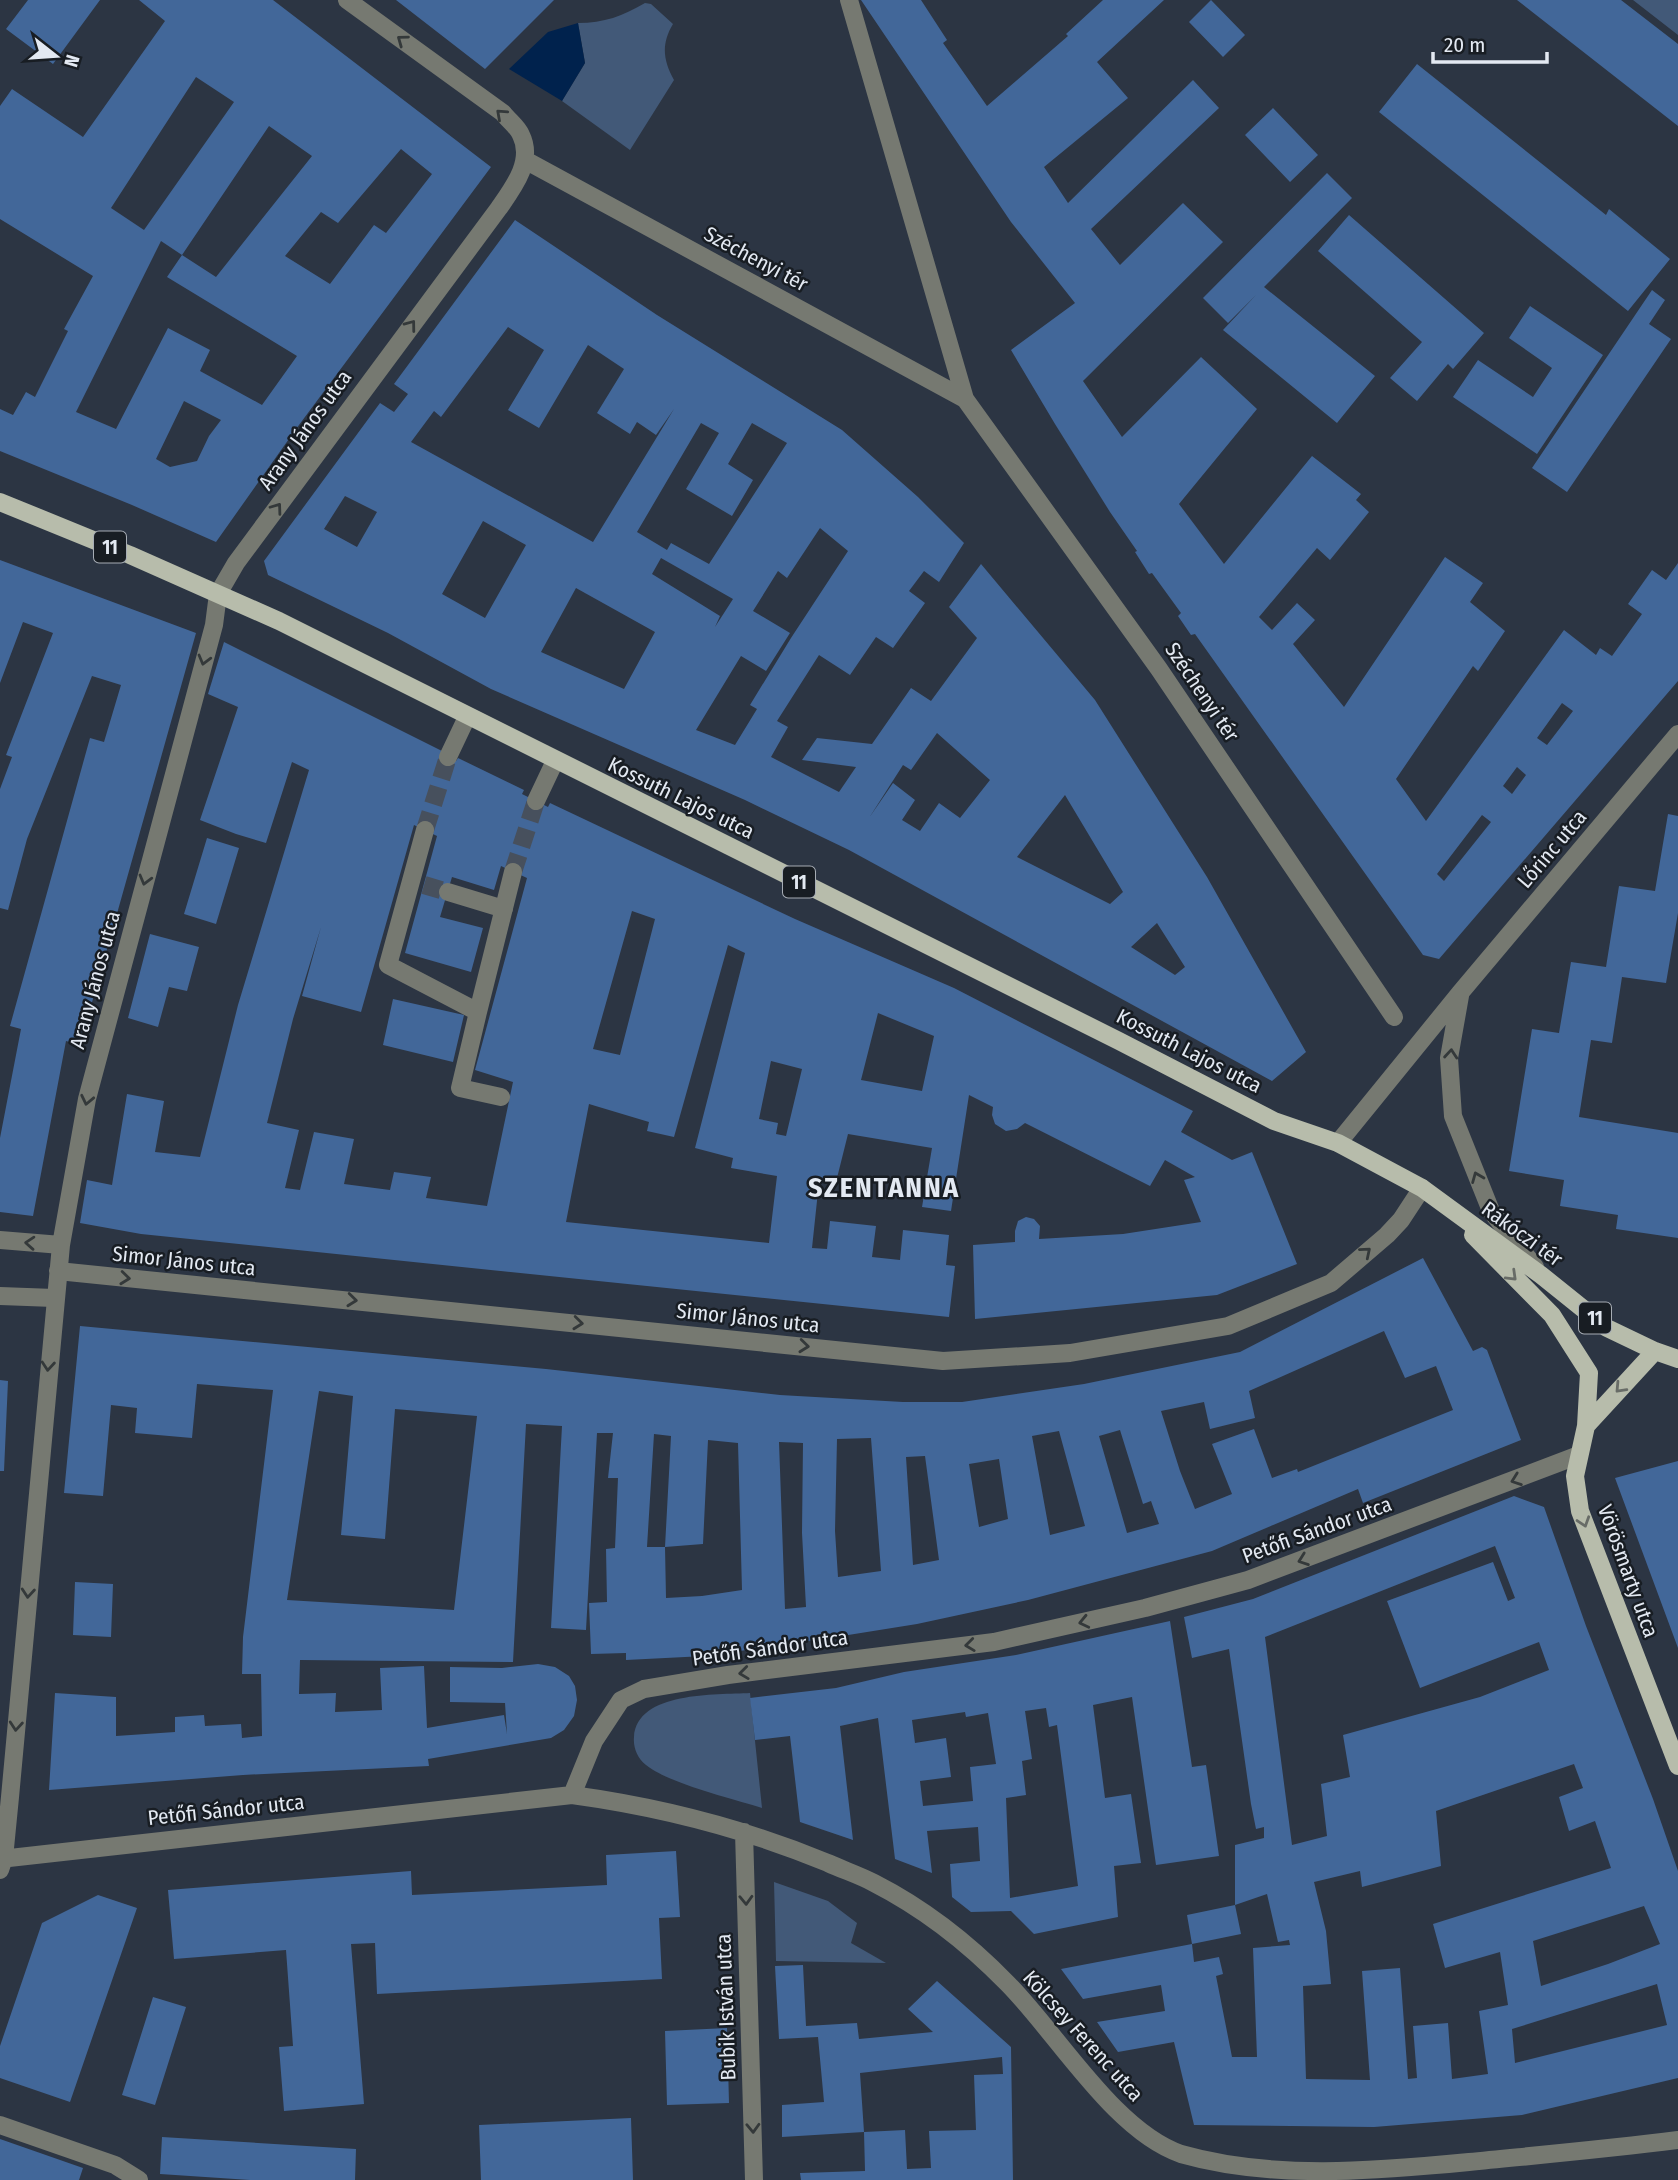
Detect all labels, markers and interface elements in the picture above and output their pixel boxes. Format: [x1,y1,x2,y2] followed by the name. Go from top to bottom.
[21,21,91,91] north arrow
[1433,21,1547,65] scale bar
[1444,32,1485,58] text: 20 m
[397,36,410,48] one-way arrow
[59,52,84,70] text: N
[496,110,509,122] one-way arrow
[700,221,813,298] street label: Széchenyi tér
[403,320,416,333] one-way arrow
[253,365,357,495] street label: Arany János utca
[268,503,281,516] one-way arrow
[94,532,126,562] road number: 11
[1159,638,1245,747] street label: Széchenyi tér
[198,654,212,666] one-way arrow
[604,751,758,845] street label: Kossuth Lajos utca
[1512,805,1592,893] street label: Lőrinc utca
[783,866,815,898] road number: 11
[139,874,153,886] one-way arrow
[64,908,126,1052] street label: Arany János utca
[1112,1003,1266,1099] street label: Kossuth Lajos utca
[1443,1049,1458,1060] one-way arrow
[81,1094,96,1106] one-way arrow
[808,1171,960,1204] district label: SZENTANNA
[1472,1172,1486,1184] one-way arrow
[1476,1196,1568,1273] street label: Rákóczi tér
[25,1236,36,1251] one-way arrow
[111,1241,257,1281] street label: Simor János utca
[1358,1248,1371,1260] one-way arrow
[1503,1268,1516,1281] one-way arrow
[120,1270,131,1285] one-way arrow
[347,1292,358,1307] one-way arrow
[675,1298,821,1338] street label: Simor János utca
[1579,1302,1611,1334] road number: 11
[573,1315,584,1330] one-way arrow
[799,1339,810,1354] one-way arrow
[41,1361,56,1372] one-way arrow
[1615,1379,1628,1392] one-way arrow
[1511,1472,1523,1486] one-way arrow
[1239,1491,1395,1569] street label: Petőfi Sándor utca
[1592,1501,1664,1641] street label: Vörösmarty utca
[1575,1515,1590,1527] one-way arrow
[1297,1551,1309,1565] one-way arrow
[21,1588,36,1599] one-way arrow
[1078,1613,1090,1628] one-way arrow
[690,1624,850,1672] street label: Petőfi Sándor utca
[964,1637,976,1652] one-way arrow
[738,1666,750,1681] one-way arrow
[9,1721,24,1732] one-way arrow
[146,1789,306,1831] street label: Petőfi Sándor utca
[738,1895,753,1906] one-way arrow
[710,1933,742,2081] street label: Bubik István utca
[1017,1965,1149,2107] street label: Kölcsey Ferenc utca
[745,2122,760,2133] one-way arrow

